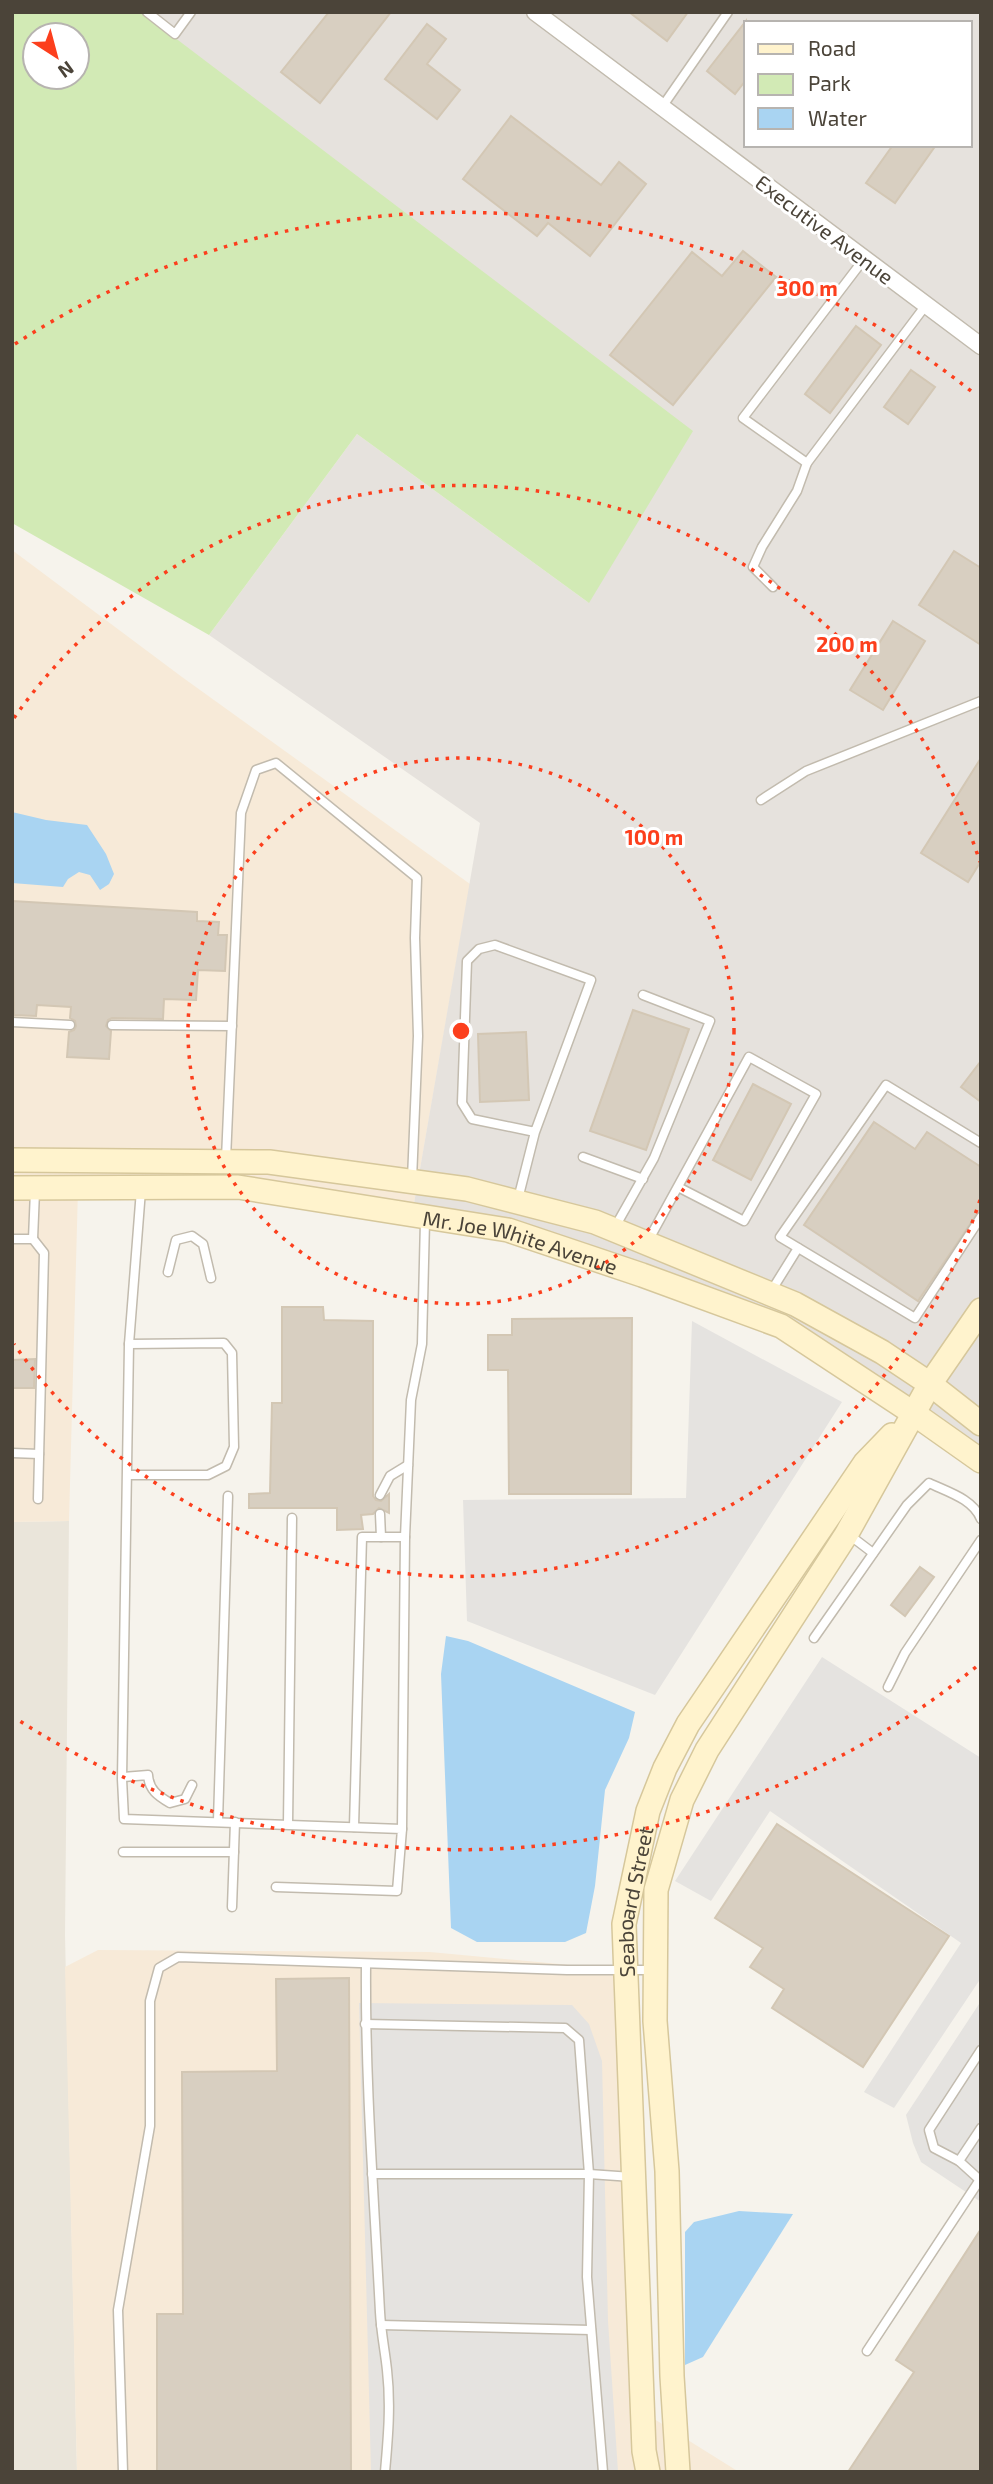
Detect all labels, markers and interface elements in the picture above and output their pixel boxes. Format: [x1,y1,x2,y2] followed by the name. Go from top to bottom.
[21,21,91,91] north arrow
[744,21,972,147] legend
[808,35,856,60] text: Road
[54,57,79,83] text: N
[808,70,851,95] text: Park
[808,105,867,130] text: Water
[751,169,899,289] street label: Executive Avenue
[776,275,838,300] text: 300 m
[816,631,878,656] text: 200 m
[625,824,683,849] text: 100 m
[449,1019,473,1043] centre of rings
[421,1204,621,1278] street label: Mr. Joe White Avenue
[611,1824,657,1978] street label: Seaboard Street

